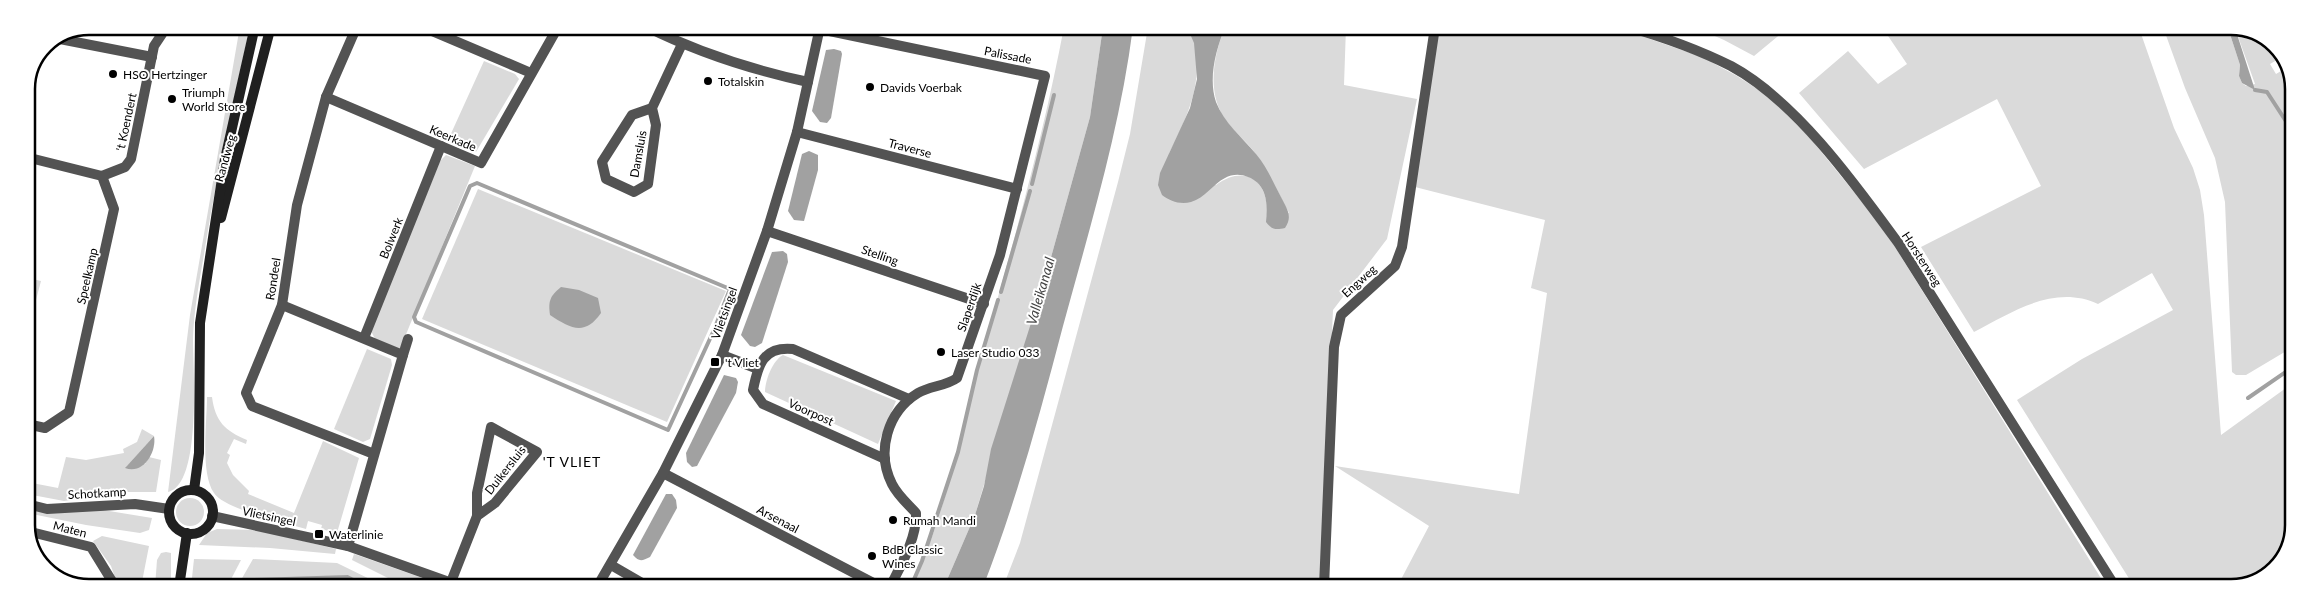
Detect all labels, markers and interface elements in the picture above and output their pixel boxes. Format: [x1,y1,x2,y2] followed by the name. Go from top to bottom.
[983,43,1033,67] street label: Palissade
[123,67,208,82] place label: HSO Hertzinger
[107,68,119,80] marker: HSO Hertzinger
[718,74,764,89] place label: Totalskin
[702,75,714,87] marker: Totalskin
[880,80,963,95] place label: Davids Voerbak
[864,81,876,93] marker: Davids Voerbak
[182,85,245,114] place label: Triumph World Store
[113,91,140,152] street label: 't Koendert
[166,93,178,105] marker: Triumph World Store
[427,121,479,155] street label: Keerkade
[626,129,650,179] street label: Damsluis
[211,133,239,183] street label: Randweg
[887,135,933,161] street label: Traverse
[376,214,406,261] street label: Bolwerk
[1899,229,1945,289] street label: Horsterweg
[859,242,901,268] street label: Stelling
[73,246,101,306] street label: Speelkamp
[1022,255,1058,327] water label: Valleikanaal
[262,257,284,301] street label: Rondeel
[1339,262,1379,300] street label: Engweg
[954,280,985,334] street label: Slaperdijk
[708,285,740,341] street label: Vlietsingel
[951,345,1039,360] place label: Laser Studio 033
[935,346,947,358] marker: Laser Studio 033
[725,355,759,370] place label: 't Vliet
[709,356,721,368] marker: 't Vliet
[786,395,837,429] street label: Voorpost
[481,443,529,497] street label: Duikersluis
[543,453,601,470] district label: 'T VLIET
[67,484,127,502] street label: Schotkamp
[754,502,802,536] street label: Arsenaal
[241,503,297,529] street label: Vlietsingel
[903,513,976,528] place label: Rumah Mandi
[887,514,899,526] marker: Rumah Mandi
[52,518,88,540] street label: Maten
[329,527,383,542] place label: Waterlinie
[313,528,325,540] marker: Waterlinie
[882,542,943,571] place label: BdB Classic Wines
[866,550,878,562] marker: BdB Classic Wines

